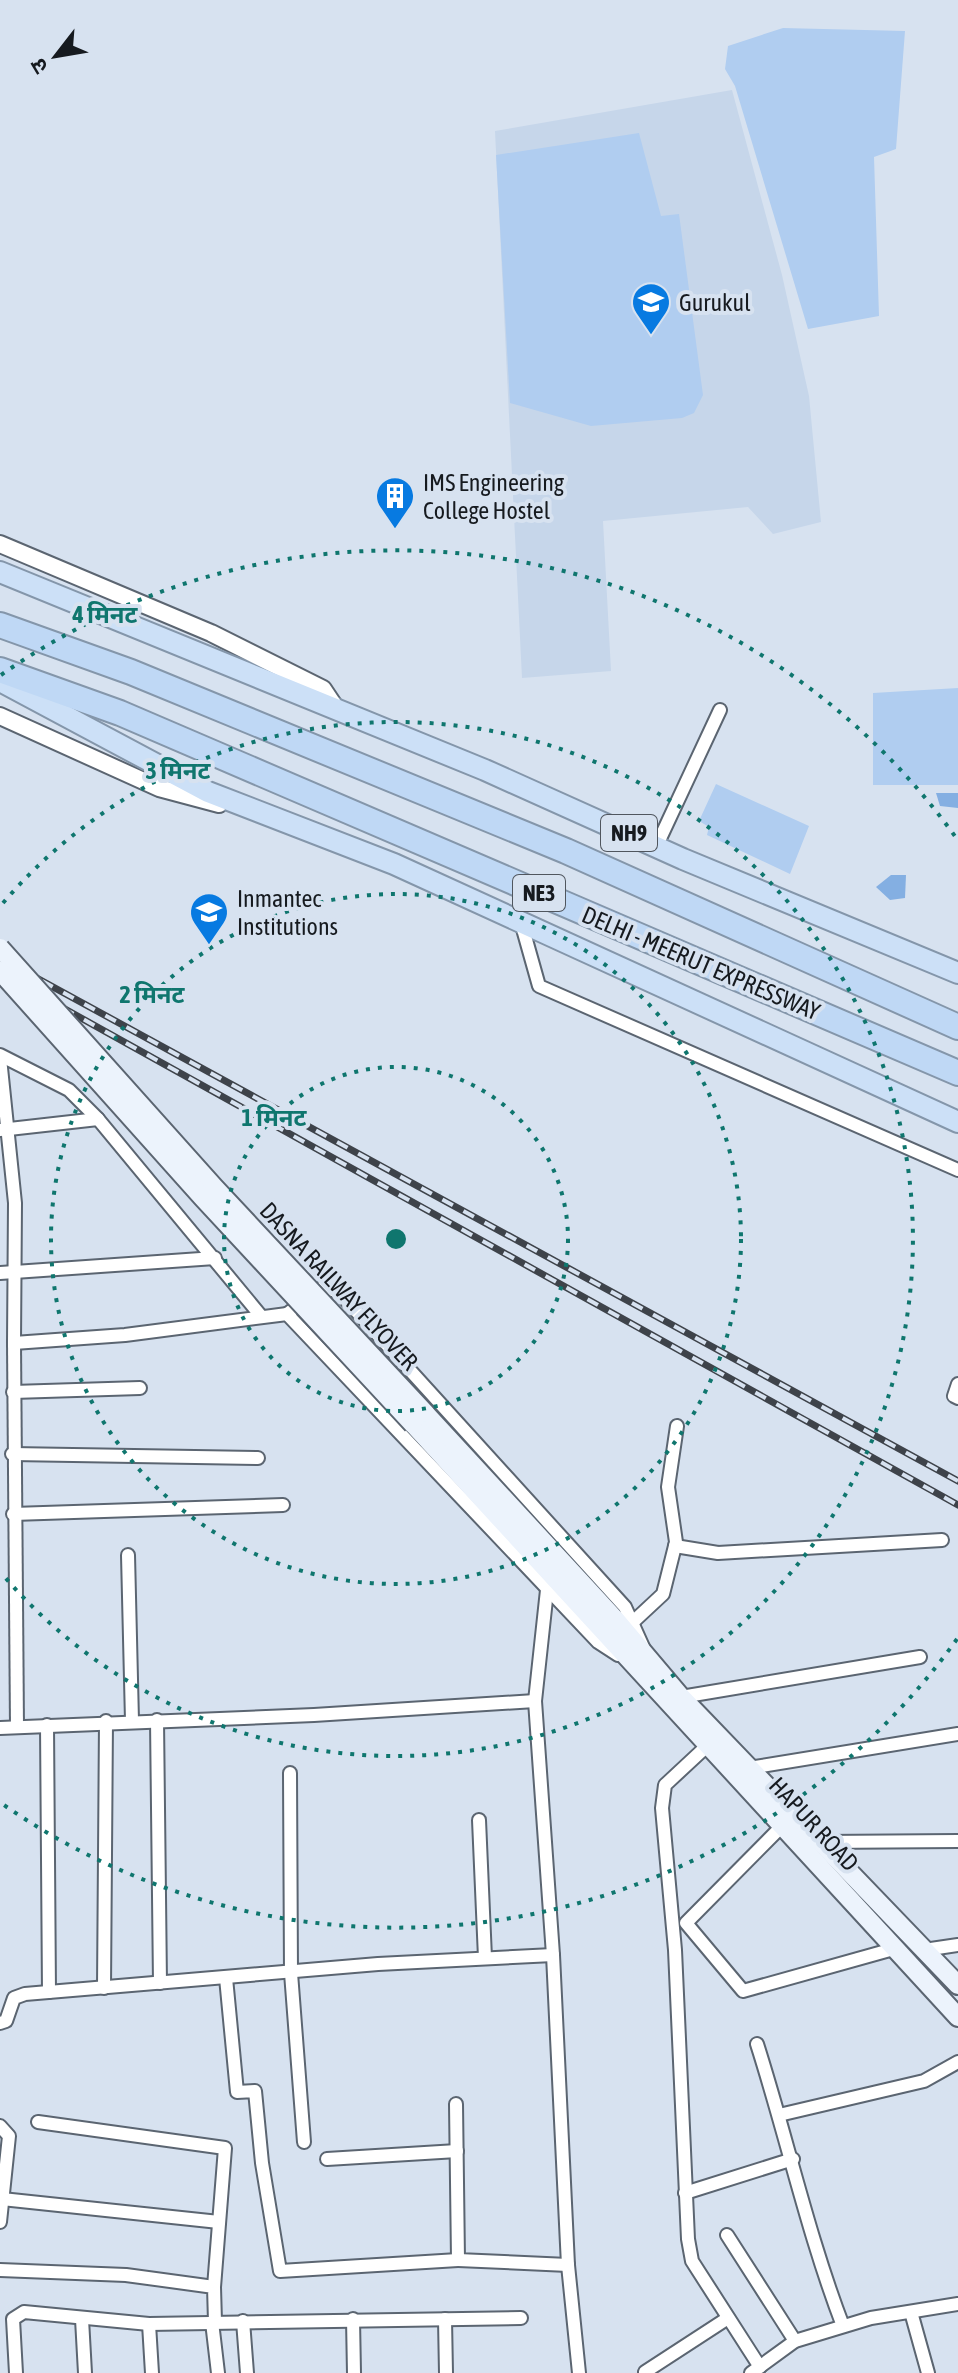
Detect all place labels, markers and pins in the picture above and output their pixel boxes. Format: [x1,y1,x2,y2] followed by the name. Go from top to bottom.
[630,281,672,336] school or university icon: Gurukul
[679,289,751,316] place label: Gurukul
[423,469,565,524] place label: IMS Engineering College Hostel
[374,475,416,530] building icon: IMS Engineering College Hostel
[237,885,338,940] place label: Inmantec Institutions
[188,891,230,946] school or university icon: Inmantec Institutions
[382,1225,410,1253] centre of rings

